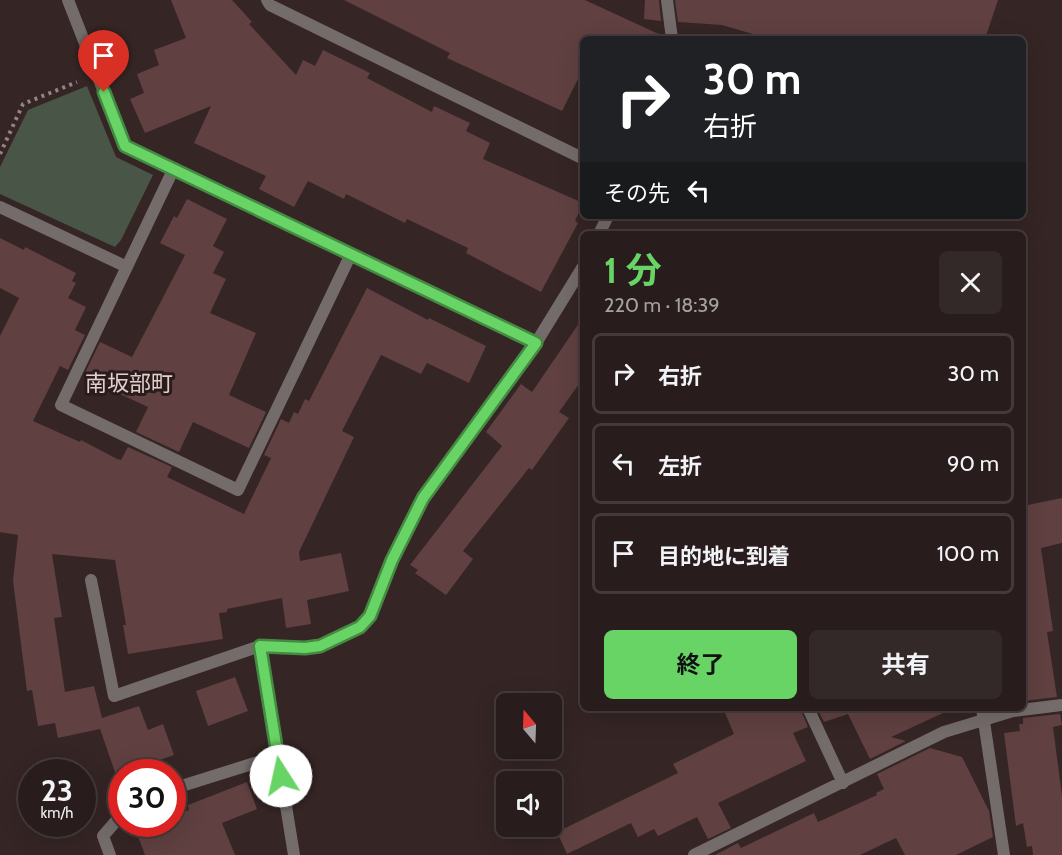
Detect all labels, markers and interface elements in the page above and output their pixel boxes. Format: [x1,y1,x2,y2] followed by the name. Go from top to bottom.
[78,30,129,92] pin
[87,39,120,72] icon: arrive
[703,53,801,105] text: 30 m
[604,60,682,138] icon: right
[703,110,757,143] text: 右折
[682,174,715,207] icon: left
[604,180,670,207] text: その先
[604,248,661,292] text: 1 分
[939,251,1002,314] button: close
[604,293,720,317] text: 220 m · 18:39
[607,357,640,390] icon: right
[947,360,999,387] text: 30 m
[658,363,702,390] text: 右折
[85,370,173,397] district label: 南坂部町
[607,447,640,480] icon: left
[947,450,999,477] text: 90 m
[658,453,702,480] text: 左折
[607,537,640,570] icon: arrive
[937,540,999,567] text: 100 m
[658,543,790,570] text: 目的地に到着
[604,630,797,699] button: 終了
[809,630,1002,699] button: 共有
[496,693,562,759] north arrow
[496,693,562,837] map controls
[249,744,313,808] position arrow
[108,759,186,837] speed limit sign: 30
[496,771,562,837] button: sound
[41,772,73,809] text: 23
[41,804,73,822] text: km/h

